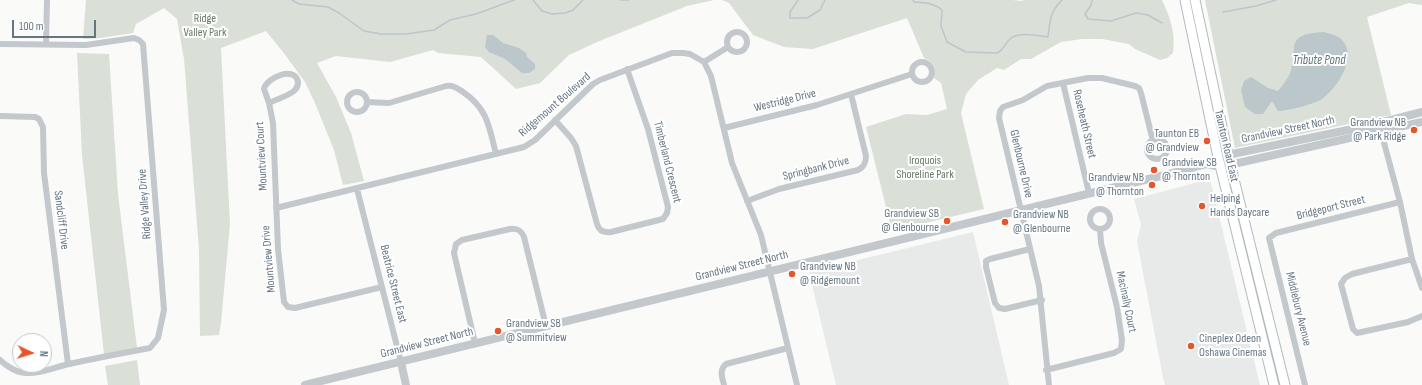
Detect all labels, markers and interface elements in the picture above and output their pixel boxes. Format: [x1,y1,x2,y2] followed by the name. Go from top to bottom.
[14,12,98,38] scale bar
[184,12,226,40] park label: Ridge Valley Park
[19,19,44,34] text: 100 m
[1292,53,1346,69] water label: Tribute Pond
[516,70,594,140] street label: Ridgemount Boulevard
[752,86,818,116] street label: Westridge Drive
[1069,88,1099,160] street label: Roseheath Street
[1211,108,1241,184] street label: Taunton Road East
[1240,113,1336,147] street label: Grandview Street North
[1350,116,1406,144] place label: Grandview NB @ Park Ridge
[650,120,684,204] street label: Timberland Crescent
[253,121,271,191] street label: Mountview Court
[1409,125,1419,135] marker: Grandview NB @ Park Ridge
[1146,127,1199,155] place label: Taunton EB @ Grandview
[1006,129,1036,199] street label: Glenbourne Drive
[1202,136,1212,146] marker: Taunton EB @ Grandview
[781,154,851,184] street label: Springbank Drive
[896,154,954,182] park label: Iroquois Shoreline Park
[1162,156,1217,184] place label: Grandview SB @ Thornton
[1149,165,1159,175] marker: Grandview SB @ Thornton
[135,168,155,240] street label: Ridge Valley Drive
[1088,171,1144,199] place label: Grandview NB @ Thornton
[1147,180,1157,190] marker: Grandview NB @ Thornton
[50,190,72,250] street label: Sandcliff Drive
[1210,192,1269,220] place label: Helping Hands Daycare
[1295,193,1367,223] street label: Bridgeport Street
[1197,201,1207,211] marker: Helping Hands Daycare
[882,207,939,235] place label: Grandview SB @ Glenbourne
[1013,208,1070,236] place label: Grandview NB @ Glenbourne
[942,216,952,226] marker: Grandview SB @ Glenbourne
[1000,217,1010,227] marker: Grandview NB @ Glenbourne
[259,225,279,293] street label: Mountview Drive
[376,243,410,325] street label: Beatrice Street East
[694,248,790,284] street label: Grandview Street North
[800,260,860,288] place label: Grandview NB @ Ridgemount
[787,269,797,279] marker: Grandview NB @ Ridgemount
[1112,270,1140,334] street label: Macinally Court
[1282,270,1314,348] street label: Middlebury Avenue
[506,317,567,345] place label: Grandview SB @ Summitview
[379,325,475,361] street label: Grandview Street North
[493,326,503,336] marker: Grandview SB @ Summitview
[1199,332,1267,360] place label: Cineplex Odeon Oshawa Cinemas
[12,333,52,373] north arrow
[1186,341,1196,351] marker: Cineplex Odeon Oshawa Cinemas
[37,350,50,357] text: N

